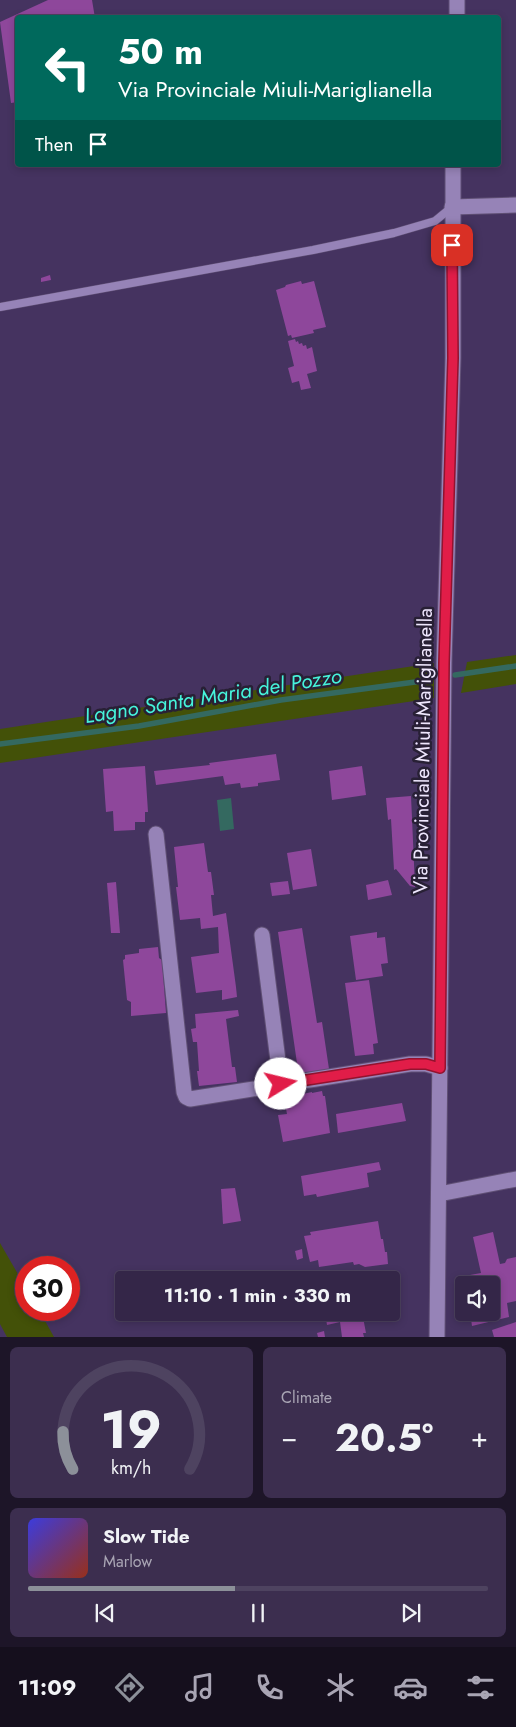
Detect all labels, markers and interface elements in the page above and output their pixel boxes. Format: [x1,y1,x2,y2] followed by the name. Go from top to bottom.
[118,27,203,77] text: 50 m
[35,35,100,100] icon: left
[118,73,432,105] text: Via Provinciale Miuli-Mariglianella
[84,130,112,158] icon: arrive
[35,131,74,158] text: Then
[431,224,473,266] pin
[438,231,466,259] icon: arrive
[406,608,440,894] street label: Via Provinciale Miuli-Mariglianella
[82,661,344,731] water label: Lagno Santa Maria del Pozzo
[254,1057,306,1109] position arrow
[15,1256,80,1321] speed limit sign: 30
[455,1276,500,1321] map controls
[455,1276,500,1321] button: sound
[164,1282,351,1309] text: 11:10 · 1 min · 330 m
[281,1386,332,1409] text: Climate
[101,1392,162,1468] text: 19
[335,1410,433,1465] text: 20.5°
[281,1417,298,1458] text: −
[471,1417,488,1458] text: +
[111,1455,152,1481] text: km/h
[103,1523,190,1550] text: Slow Tide
[103,1550,152,1573] text: Marlow
[91,1599,119,1627] icon: previous
[244,1599,272,1627] icon: pause
[397,1599,425,1627] icon: next
[112,1670,147,1705] icon: directions
[182,1670,217,1705] icon: music
[252,1670,287,1705] icon: phone
[323,1670,358,1705] icon: climate
[393,1670,428,1705] icon: car
[463,1670,498,1705] icon: filters
[18,1671,76,1703] text: 11:09

